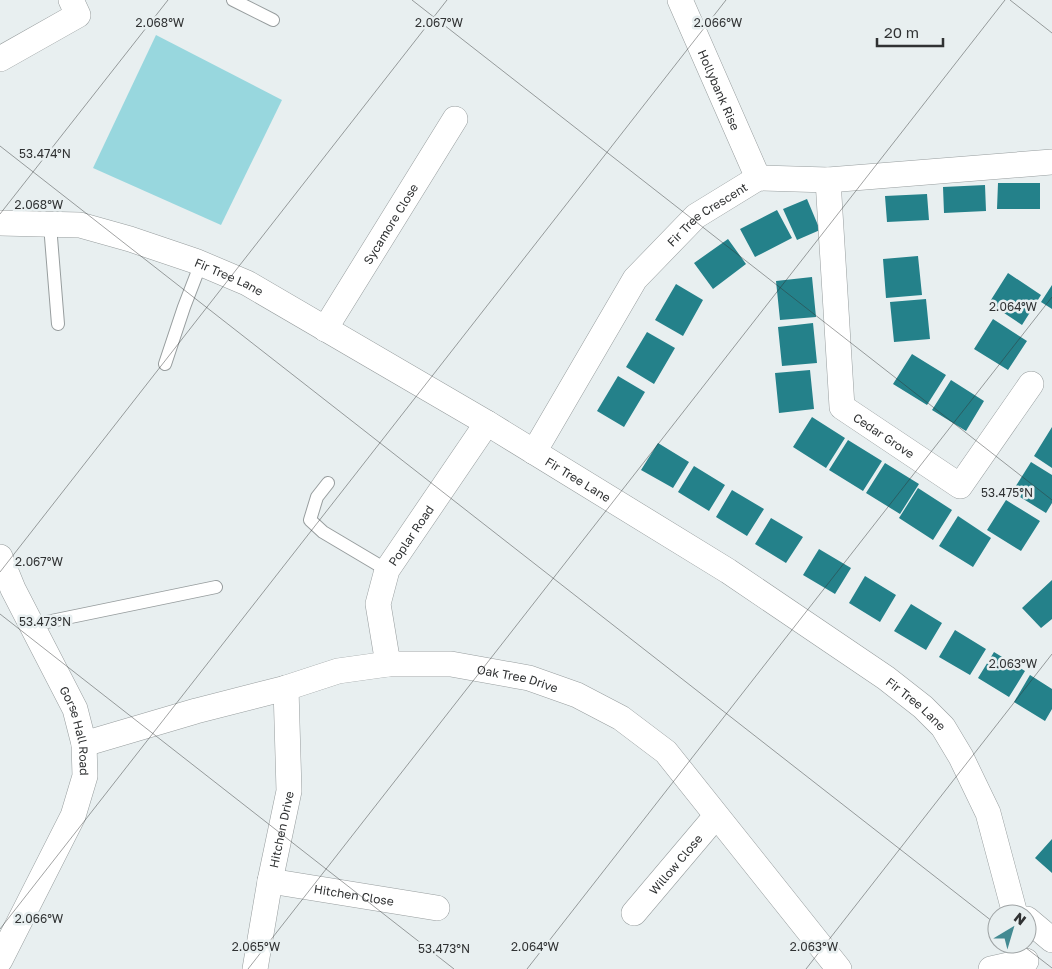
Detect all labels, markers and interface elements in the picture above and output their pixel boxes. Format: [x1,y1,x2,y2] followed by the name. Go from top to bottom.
[136,15,185,30] text: 2.068°W
[415,15,463,30] text: 2.067°W
[694,15,743,30] text: 2.066°W
[877,15,943,47] scale bar
[884,23,919,41] text: 20 m
[695,47,744,132] street label: Hollybank Rise
[19,146,71,161] text: 53.474°N
[664,179,750,249] street label: Fir Tree Crescent
[360,180,421,267] street label: Sycamore Close
[15,197,64,212] text: 2.068°W
[192,254,266,299] street label: Fir Tree Lane
[989,299,1038,314] text: 2.064°W
[851,409,917,461] street label: Cedar Grove
[543,453,614,505] street label: Fir Tree Lane
[981,485,1033,500] text: 53.475°N
[385,502,437,568] street label: Poplar Road
[15,554,63,569] text: 2.067°W
[19,614,71,629] text: 53.473°N
[989,656,1038,671] text: 2.063°W
[476,661,560,695] street label: Oak Tree Drive
[883,674,949,733] street label: Fir Tree Lane
[57,683,92,776] street label: Gorse Hall Road
[265,790,296,869] street label: Hitchen Drive
[646,831,705,897] street label: Willow Close
[313,881,395,908] street label: Hitchen Close
[987,904,1037,954] north arrow
[1011,908,1030,928] text: N
[15,911,64,926] text: 2.066°W
[232,939,281,954] text: 2.065°W
[511,939,560,954] text: 2.064°W
[790,939,839,954] text: 2.063°W
[418,941,470,956] text: 53.473°N

